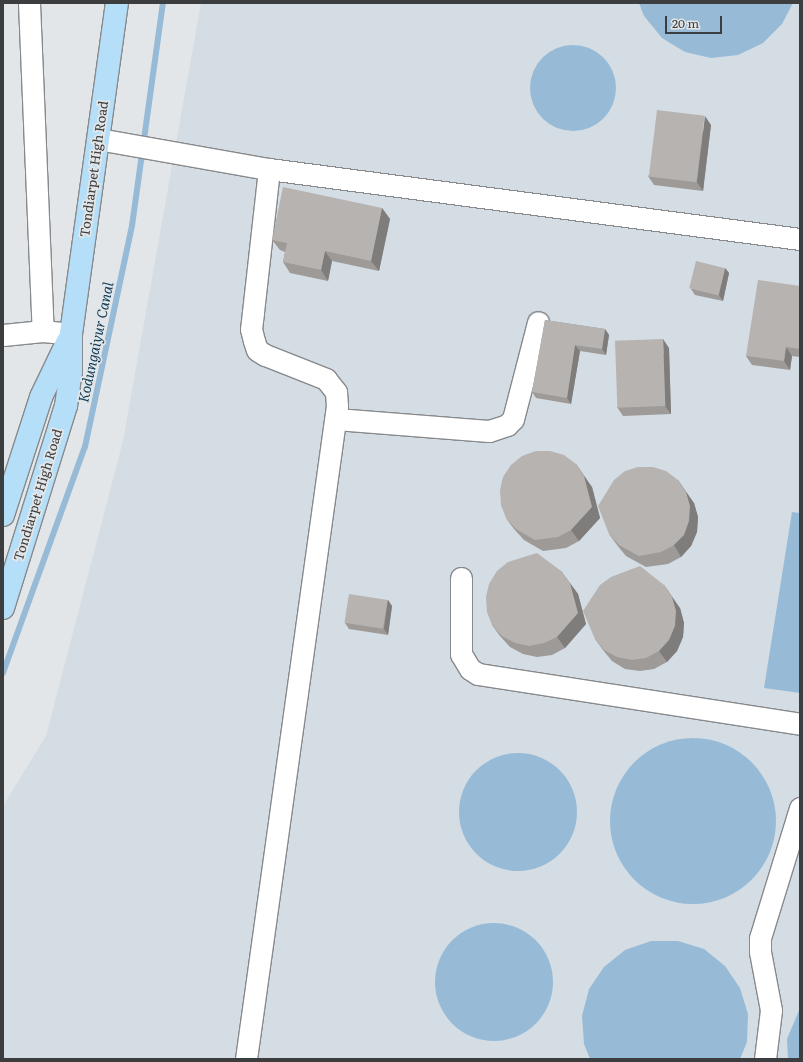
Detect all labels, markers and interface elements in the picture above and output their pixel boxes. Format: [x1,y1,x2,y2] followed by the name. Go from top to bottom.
[667,8,724,34] scale bar
[672,14,699,32] text: 20 m
[77,100,111,238] street label: Tondiarpet High Road
[74,280,116,404] water label: Kodungaiyur Canal
[10,427,66,563] street label: Tondiarpet High Road

